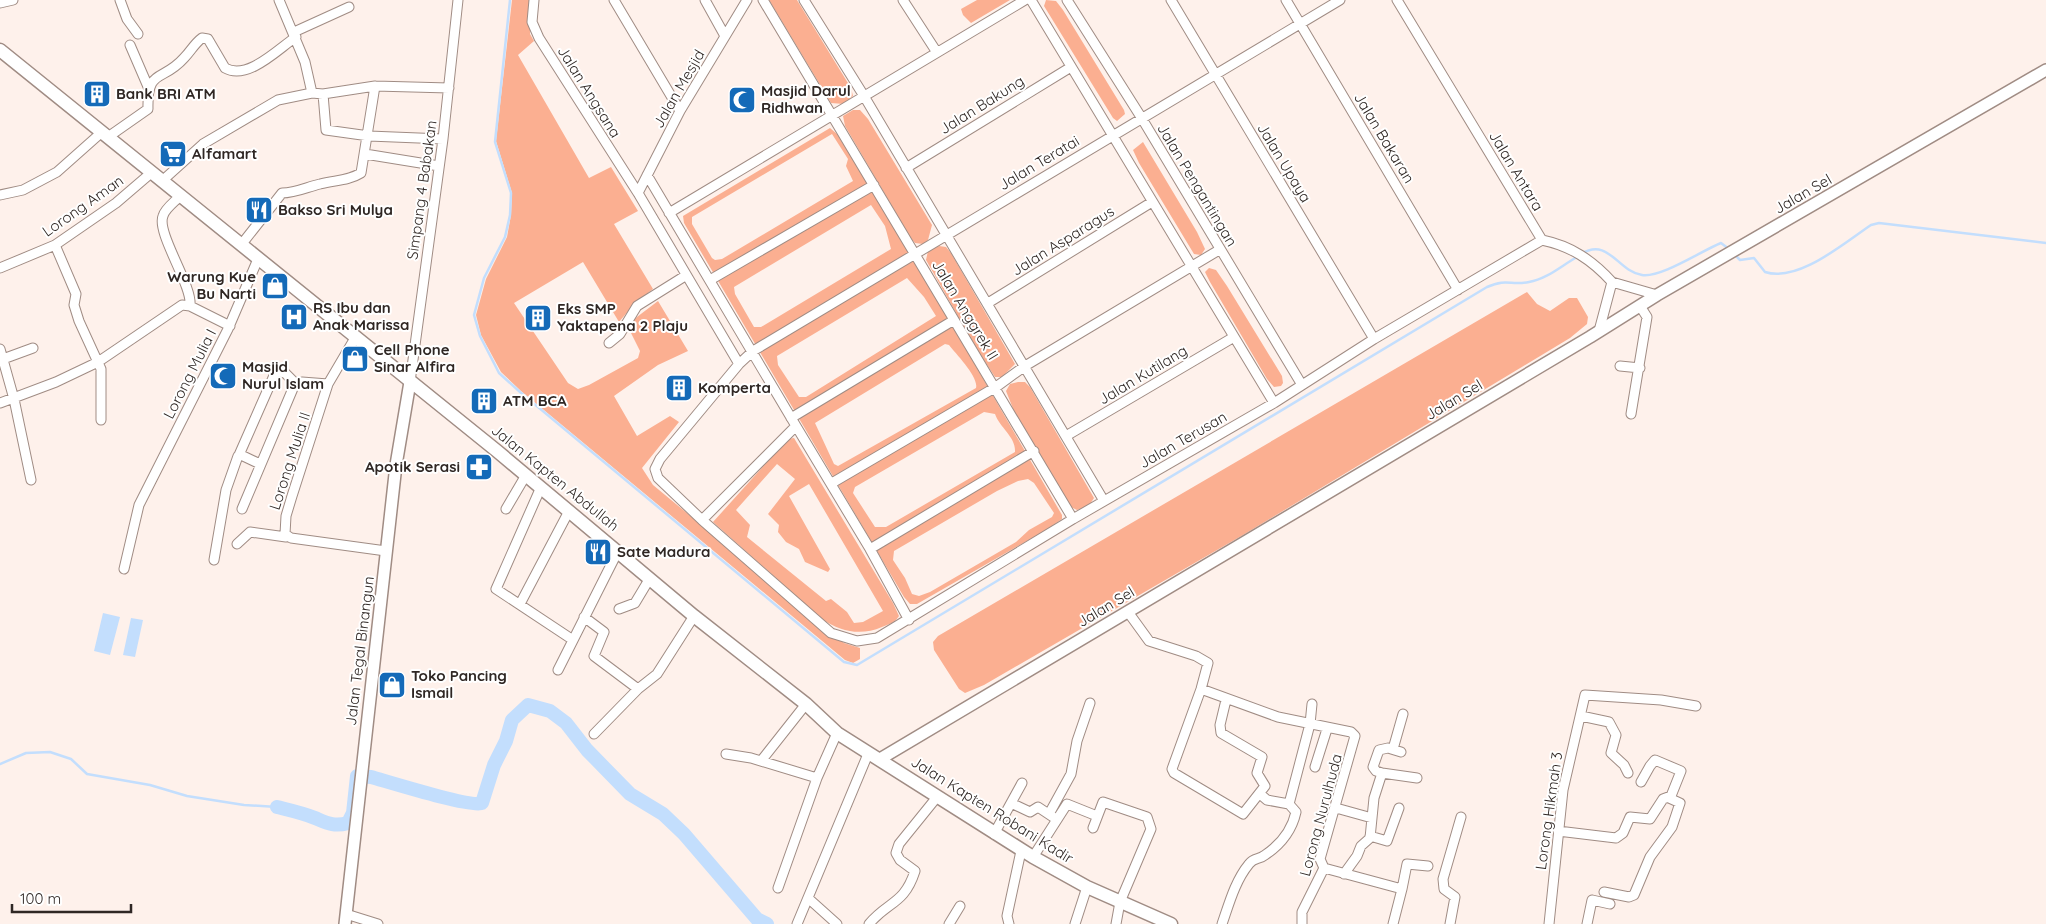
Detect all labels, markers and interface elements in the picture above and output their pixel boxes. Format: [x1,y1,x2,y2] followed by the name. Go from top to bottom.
[554,42,625,141] street label: Jalan Angsana
[649,46,709,131] street label: Jalan Mesjid
[936,71,1028,138] street label: Jalan Bakung
[82,79,112,109] building icon: Bank BRI ATM
[761,81,851,117] place label: Masjid Darul Ridhwan
[116,84,216,103] place label: Bank BRI ATM
[727,85,757,115] mosque icon: Masjid Darul Ridhwan
[1350,89,1419,186] street label: Jalan Bakaran
[402,119,441,261] street label: Simpang 4 Babakan
[1153,120,1242,250] street label: Jalan Pengantingan
[1253,120,1316,206] street label: Jalan Upaya
[1485,127,1548,214] street label: Jalan Antara
[995,131,1083,194] street label: Jalan Teratai
[158,139,188,169] supermarket icon: Alfamart
[192,144,258,163] place label: Alfamart
[1771,170,1835,218] street label: Jalan Sel
[38,171,127,241] street label: Lorong Aman
[244,195,274,225] restaurant icon: Bakso Sri Mulya
[278,200,393,219] place label: Bakso Sri Mulya
[1008,201,1118,280] street label: Jalan Asparagus
[928,256,1003,363] street label: Jalan Anggrek II
[167,267,256,303] place label: Warung Kue Bu Narti
[260,271,290,301] shop icon: Warung Kue Bu Narti
[313,298,409,334] place label: RS Ibu dan Anak Marissa
[557,299,688,335] place label: Eks SMP Yaktapena 2 Plaju
[279,302,309,332] hospital icon: RS Ibu dan Anak Marissa
[523,303,553,333] building icon: Eks SMP Yaktapena 2 Plaju
[159,326,220,422] street label: Lorong Mulia I
[374,340,455,376] place label: Cell Phone Sinar Alfira
[1095,341,1191,409] street label: Jalan Kutilang
[340,344,370,374] shop icon: Cell Phone Sinar Alfira
[242,357,324,393] place label: Masjid Nurul Islam
[208,361,238,391] mosque icon: Masjid Nurul Islam
[664,373,694,403] building icon: Komperta
[1422,375,1486,424] street label: Jalan Sel
[698,378,771,397] place label: Komperta
[469,386,499,416] building icon: ATM BCA
[503,391,567,410] place label: ATM BCA
[1136,407,1230,472] street label: Jalan Terusan
[265,409,314,512] street label: Lorong Mulia II
[488,420,623,535] street label: Jalan Kapten Abdullah
[464,452,494,482] pharmacy icon: Apotik Serasi
[365,457,460,476] place label: Apotik Serasi
[583,537,613,567] restaurant icon: Sate Madura
[617,542,710,561] place label: Sate Madura
[341,575,378,727] street label: Jalan Tegal Binangun
[1074,582,1138,631] street label: Jalan Sel
[411,666,507,702] place label: Toko Pancing Ismail
[377,670,407,700] shop icon: Toko Pancing Ismail
[1295,751,1346,878] street label: Lorong Nurulhuda
[1531,751,1566,871] street label: Lorong Hikmah 3
[908,752,1077,868] street label: Jalan Kapten Robani Kadir
[12,882,131,914] scale bar
[20,889,61,908] text: 100 m

